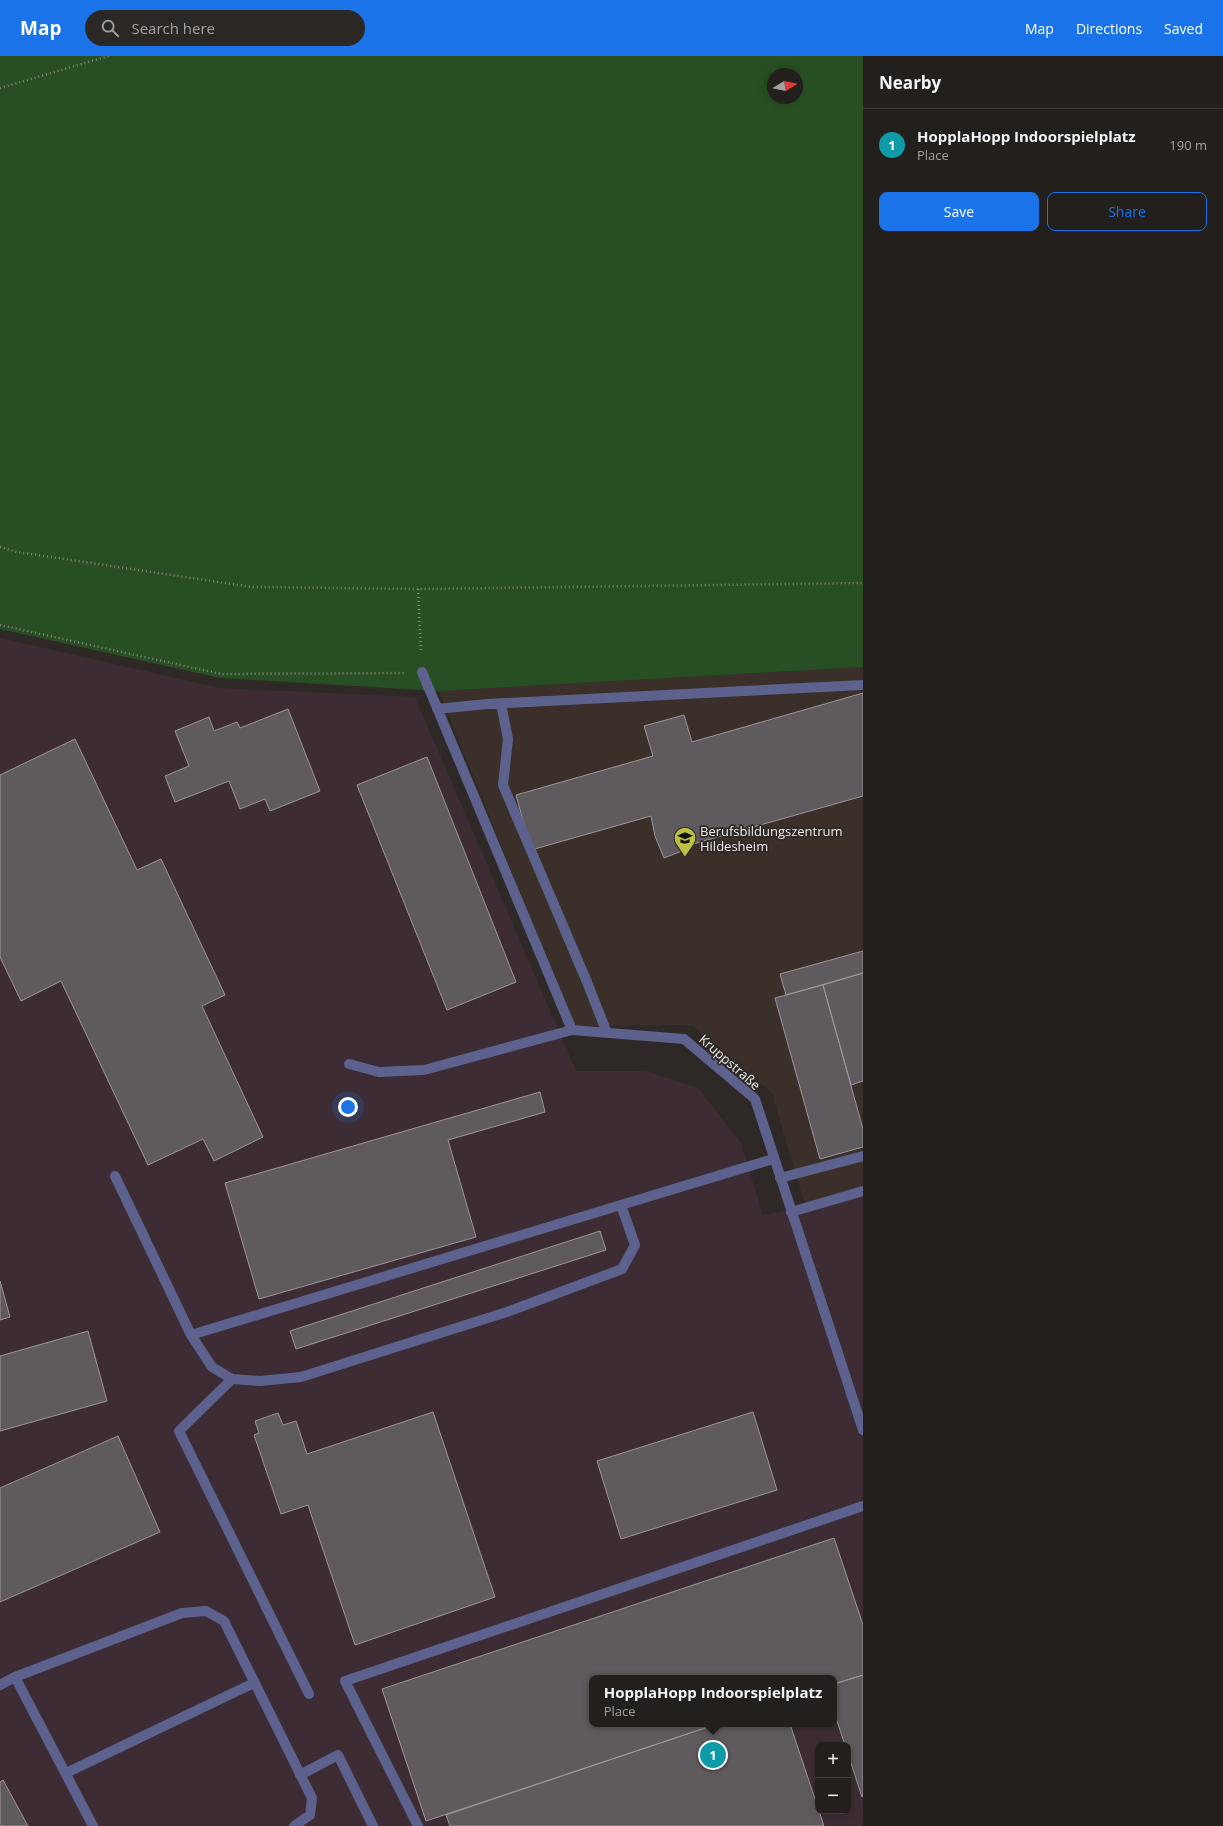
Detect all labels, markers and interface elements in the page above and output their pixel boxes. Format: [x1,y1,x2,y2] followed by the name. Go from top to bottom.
[85,10,365,46] search box
[20,15,61,41] text: Map
[99,17,121,39] icon: search
[131,18,215,38] text: Search here
[1025,19,1054,38] text: Map
[1076,19,1142,38] text: Directions
[1164,19,1203,38] text: Saved
[767,68,803,104] north arrow
[879,71,941,94] text: Nearby
[917,126,1136,146] text: HopplaHopp Indoorspielplatz
[888,136,896,154] text: 1
[1169,136,1207,154] text: 190 m
[917,146,949,164] text: Place
[879,192,1039,231] button: Save
[1047,192,1207,231] button: Share
[700,822,843,855] place label: Berufsbildungszentrum Hildesheim
[672,825,698,858] school or university icon: Berufsbildungszentrum Hildesheim
[695,1030,765,1094] street label: Kruppstraße
[338,1097,358,1117] your location
[589,1675,837,1727] popup
[604,1682,822,1702] text: HopplaHopp Indoorspielplatz
[604,1702,636,1720] text: Place
[700,1740,726,1770] pin: 1
[815,1742,851,1814] map controls
[815,1742,851,1778] button: +
[815,1778,851,1814] button: −

